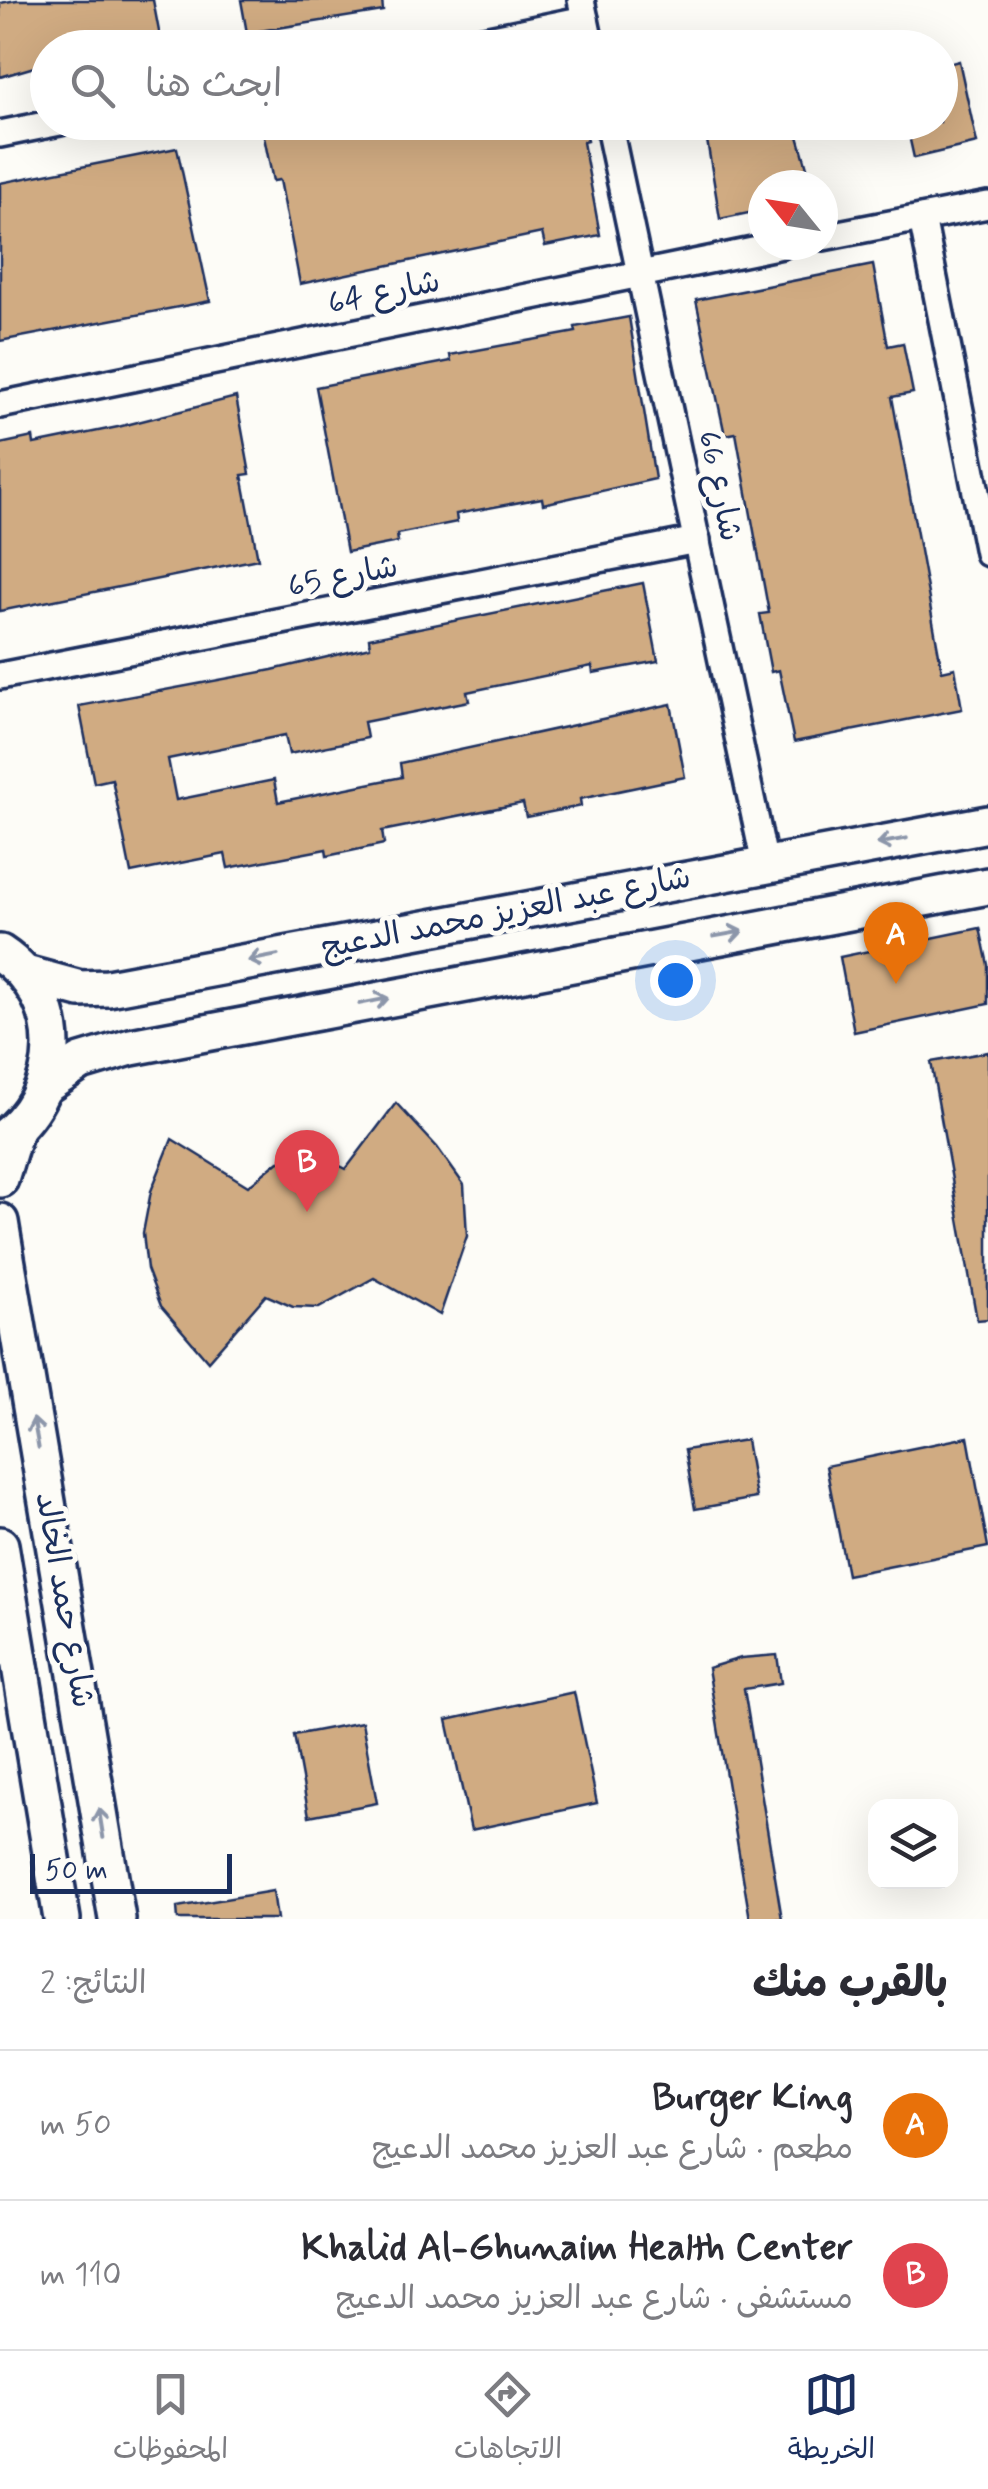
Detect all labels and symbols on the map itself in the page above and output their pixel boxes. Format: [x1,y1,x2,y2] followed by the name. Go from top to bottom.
[748,170,838,260] north arrow
[324,261,444,325] street label: شارع 64
[687,427,751,545] street label: شارع 66
[284,546,402,608] street label: شارع 65
[876,832,909,851] one-way arrow
[318,857,694,969] street label: شارع عبد العزيز محمد الدعيج
[864,902,928,984] pin: A
[711,924,743,943] one-way arrow
[247,949,280,968] one-way arrow
[650,955,701,1006] your location
[357,990,389,1009] one-way arrow
[274,1130,340,1212] pin: B
[26,1418,44,1450] one-way arrow
[24,1489,104,1711] street label: شارع حمد الخالد
[92,1807,110,1840] one-way arrow
[30,1849,232,1894] scale bar

